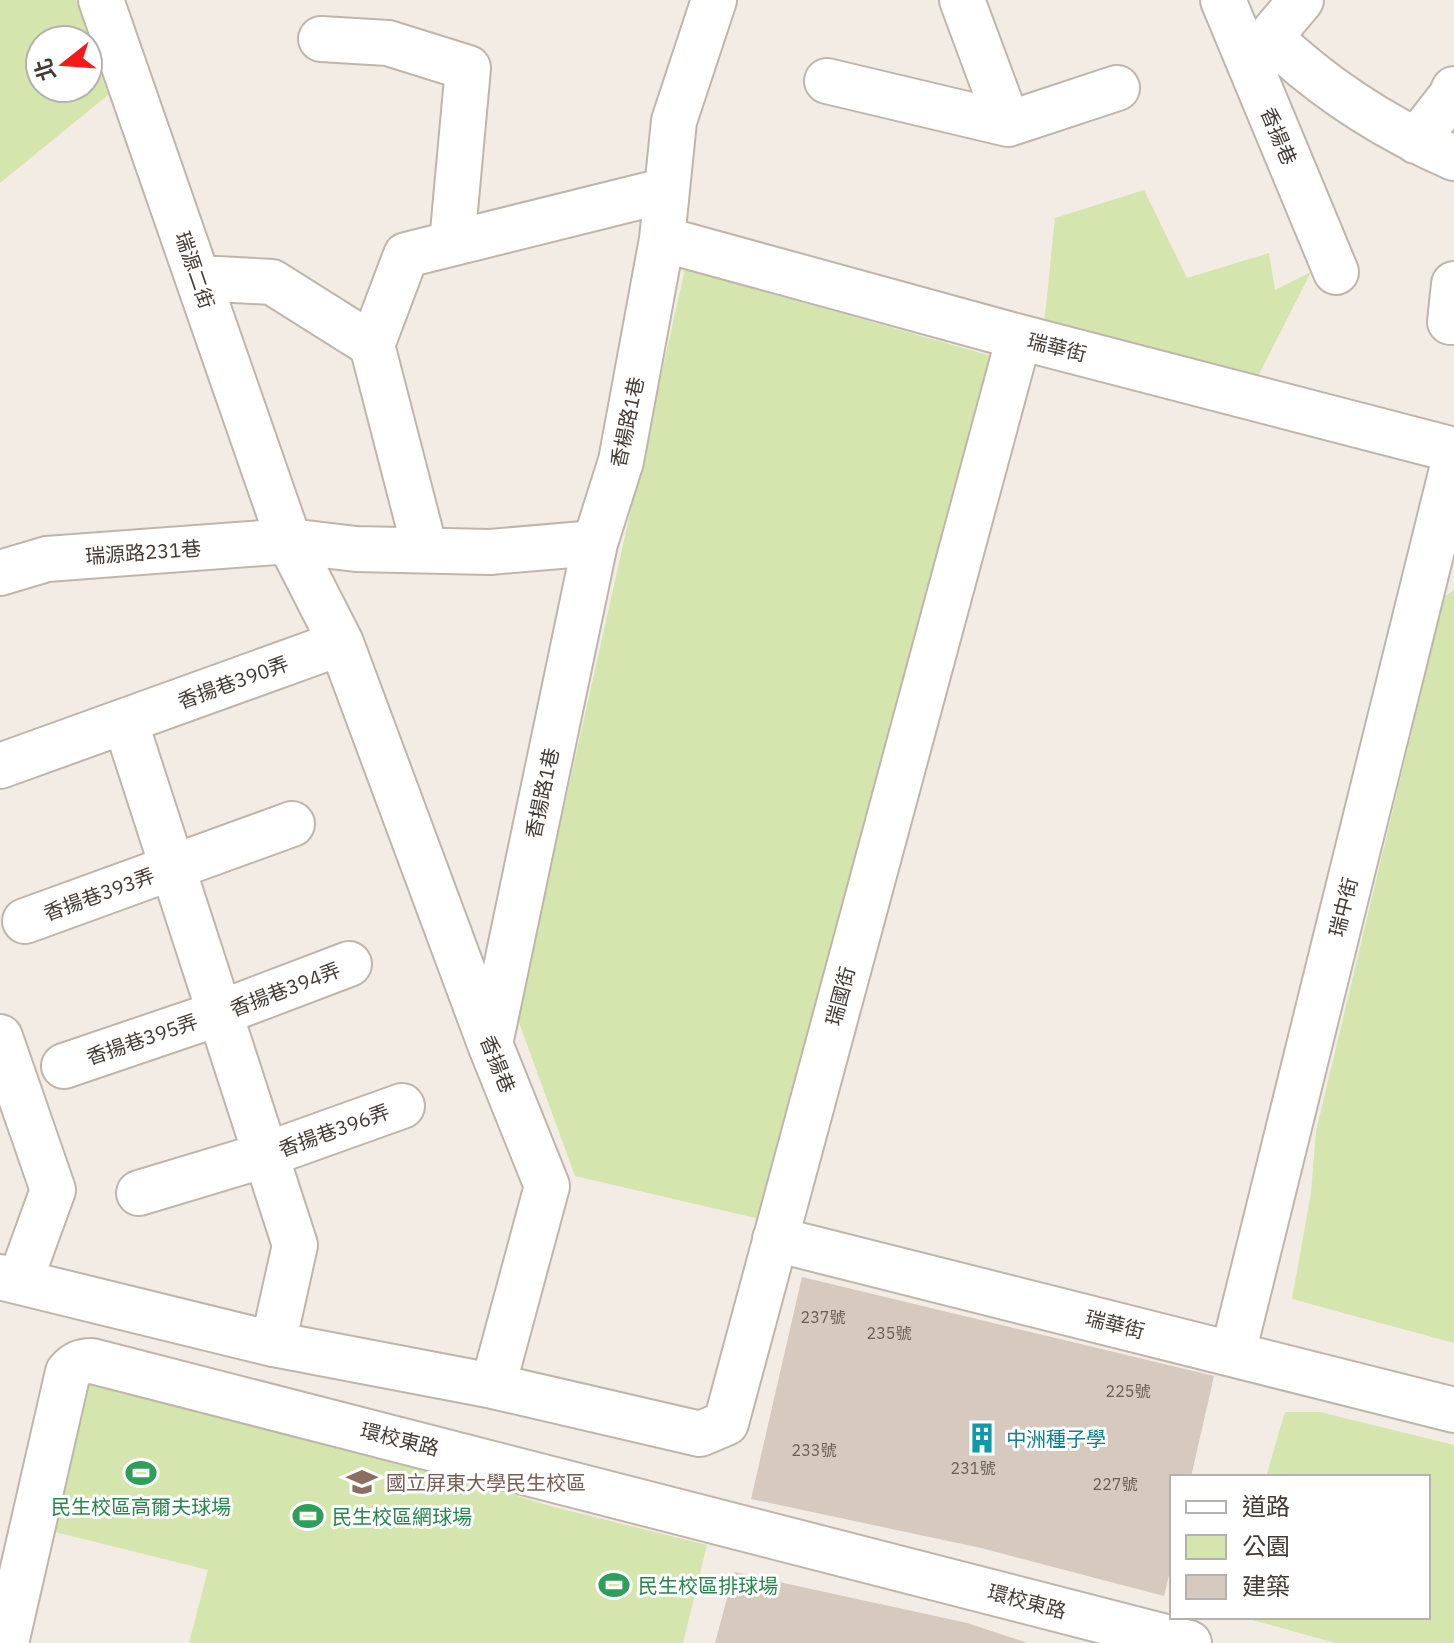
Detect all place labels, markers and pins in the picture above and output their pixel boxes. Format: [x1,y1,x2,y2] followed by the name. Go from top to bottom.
[965,1421,999,1455] building icon: 中洲種子學
[1006,1425,1106,1452] place label: 中洲種子學
[124,1456,158,1490] sports icon: 民生校區高爾夫球場
[345,1465,379,1499] school or university icon: 國立屏東大學民生校區
[386,1469,586,1496] place label: 國立屏東大學民生校區
[51,1493,231,1520] place label: 民生校區高爾夫球場
[291,1499,325,1533] sports icon: 民生校區網球場
[332,1503,472,1530] place label: 民生校區網球場
[597,1568,631,1602] sports icon: 民生校區排球場
[638,1572,778,1599] place label: 民生校區排球場

